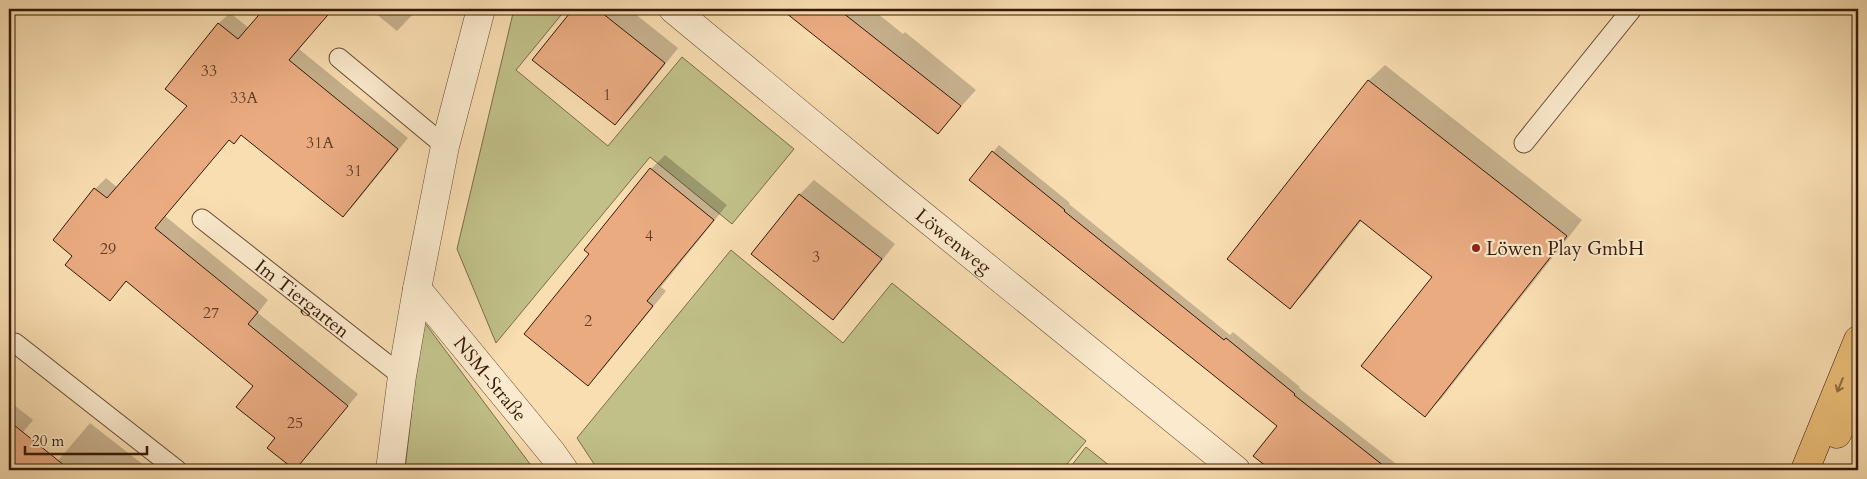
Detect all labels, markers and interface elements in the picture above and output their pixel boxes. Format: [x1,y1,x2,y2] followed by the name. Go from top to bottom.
[201,60,217,82] house number: 33
[603,84,611,106] house number: 1
[230,87,259,109] house number: 33A
[306,132,335,154] house number: 31A
[346,160,362,182] house number: 31
[910,203,997,280] street label: Löwenweg
[645,225,653,247] house number: 4
[1486,236,1644,262] place label: Löwen Play GmbH
[100,238,116,260] house number: 29
[1470,242,1482,254] marker: Löwen Play GmbH
[812,246,820,268] house number: 3
[249,253,355,344] street label: Im Tiergarten
[203,302,219,324] house number: 27
[584,310,592,332] house number: 2
[447,331,533,427] street label: NSM-Straße
[1835,377,1844,392] one-way arrow
[287,412,303,434] house number: 25
[25,424,148,456] scale bar
[32,431,64,451] text: 20 m

